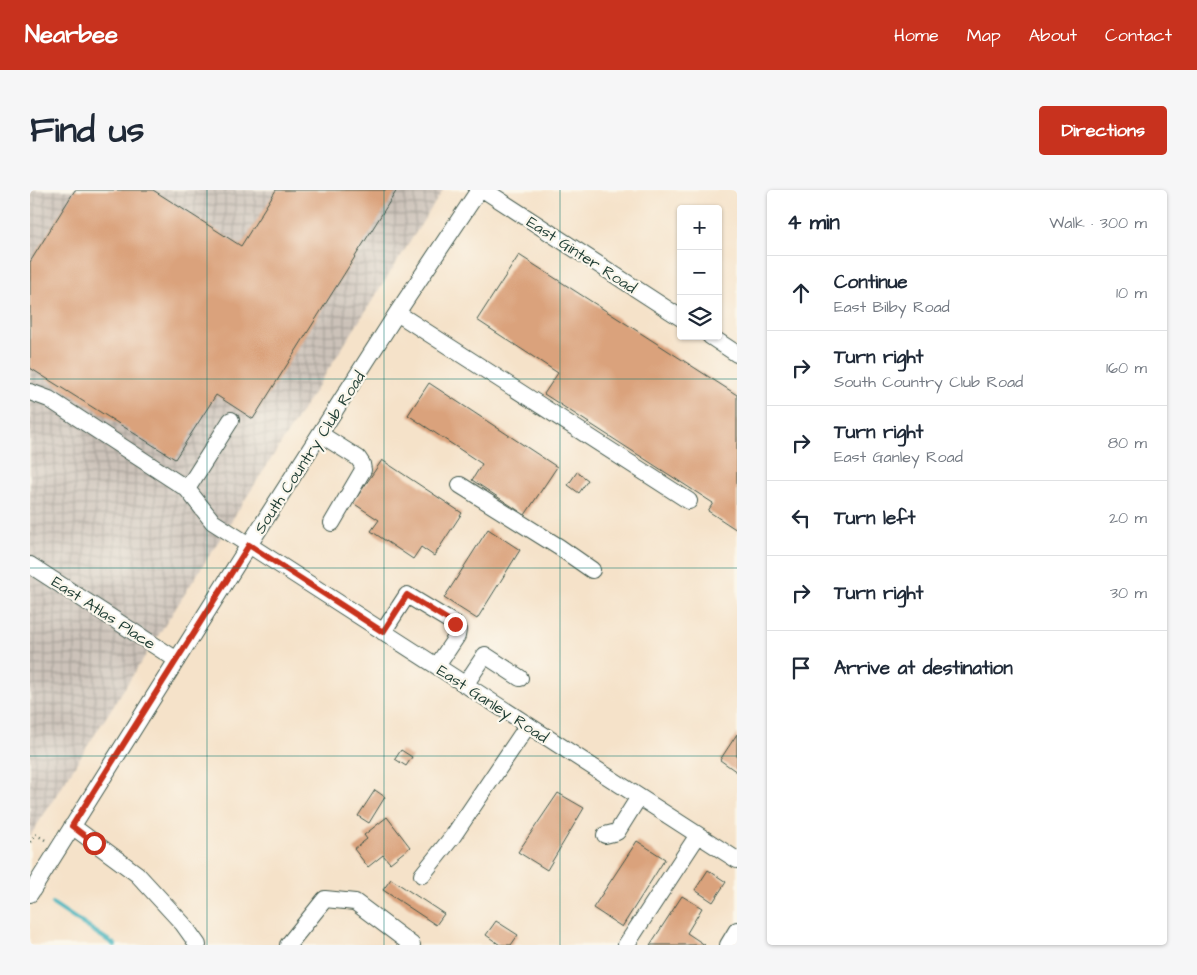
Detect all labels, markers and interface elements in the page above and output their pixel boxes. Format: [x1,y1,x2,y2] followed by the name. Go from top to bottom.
[25,18,118,52] text: Nearbee
[894,23,939,48] text: Home
[967,23,1001,48] text: Map
[1029,23,1077,48] text: About
[1105,23,1172,48] text: Contact
[30,106,144,155] text: Find us
[1039,106,1167,155] button: Directions
[677,205,722,340] map controls
[677,205,722,250] button: +
[787,208,840,237] text: 4 min
[522,211,641,299] street label: East Ginter Road
[1049,212,1147,234] text: Walk · 300 m
[677,250,722,295] button: −
[834,269,908,296] text: Continue
[787,279,815,307] icon: ahead
[1116,282,1147,304] text: 10 m
[677,295,722,340] button: layers
[834,296,950,318] text: East Bilby Road
[834,344,923,371] text: Turn right
[787,354,815,382] icon: right
[1106,357,1147,379] text: 160 m
[249,367,371,538] street label: South Country Club Road
[834,371,1023,393] text: South Country Club Road
[834,419,923,446] text: Turn right
[787,429,815,457] icon: right
[1108,432,1147,454] text: 80 m
[834,446,963,468] text: East Ganley Road
[787,504,815,532] icon: left
[834,505,915,532] text: Turn left
[1109,507,1147,529] text: 20 m
[47,571,160,655] street label: East Atlas Place
[787,579,815,607] icon: right
[834,580,923,607] text: Turn right
[1110,582,1147,604] text: 30 m
[444,613,467,636] route end
[787,654,815,682] icon: arrive
[834,655,1013,682] text: Arrive at destination
[432,660,552,749] street label: East Ganley Road
[83,832,106,855] route start

